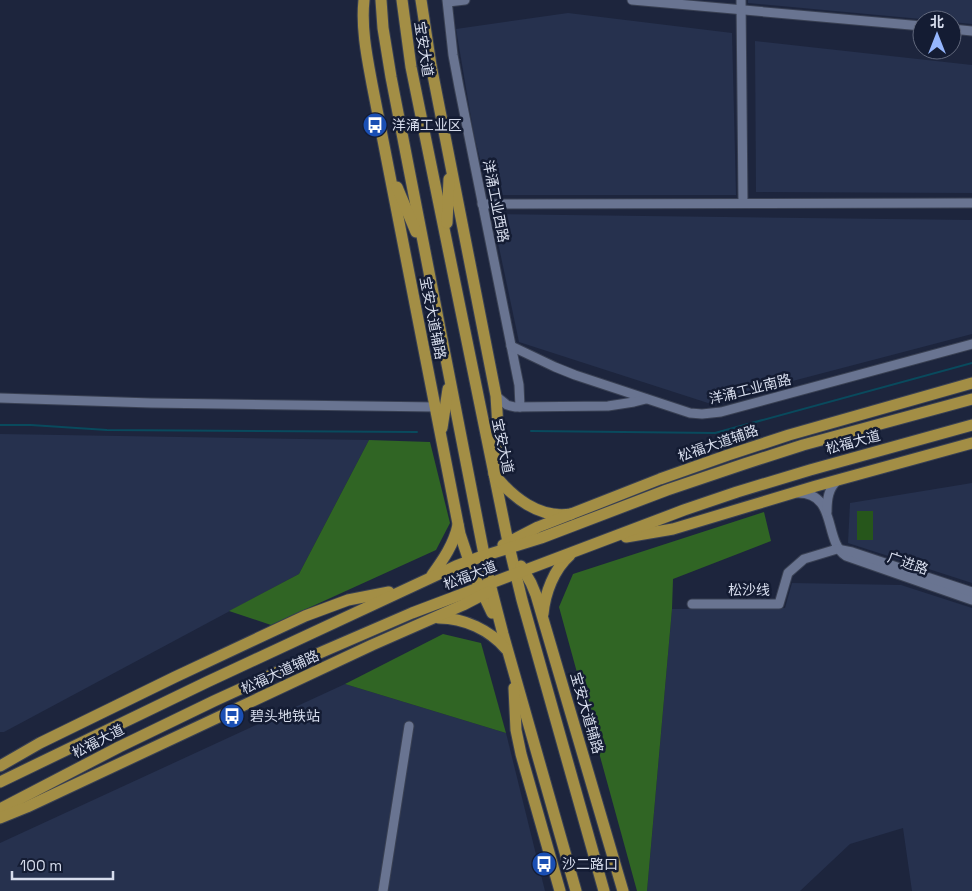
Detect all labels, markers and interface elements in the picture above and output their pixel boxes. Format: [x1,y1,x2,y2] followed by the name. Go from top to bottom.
[912,10,962,60] north arrow
[930,13,944,31] text: 北
[411,20,437,78] street label: 宝安大道
[362,112,388,138] bus stop icon: 洋涌工业区
[392,116,462,134] place label: 洋涌工业区
[479,158,513,244] street label: 洋涌工业西路
[416,275,450,361] street label: 宝安大道辅路
[707,370,793,408] street label: 洋涌工业南路
[488,417,518,475] street label: 宝安大道
[675,421,761,465] street label: 松福大道辅路
[824,426,882,458] street label: 松福大道
[885,548,931,578] street label: 广进路
[441,557,499,593] street label: 松福大道
[728,581,770,599] street label: 松沙线
[238,646,322,698] street label: 松福大道辅路
[567,670,607,756] street label: 宝安大道辅路
[219,703,245,729] bus stop icon: 碧头地铁站
[250,707,320,725] place label: 碧头地铁站
[69,720,127,762] street label: 松福大道
[12,848,114,880] scale bar
[531,851,557,877] bus stop icon: 沙二路口
[562,855,618,873] place label: 沙二路口
[20,856,62,875] text: 100 m

